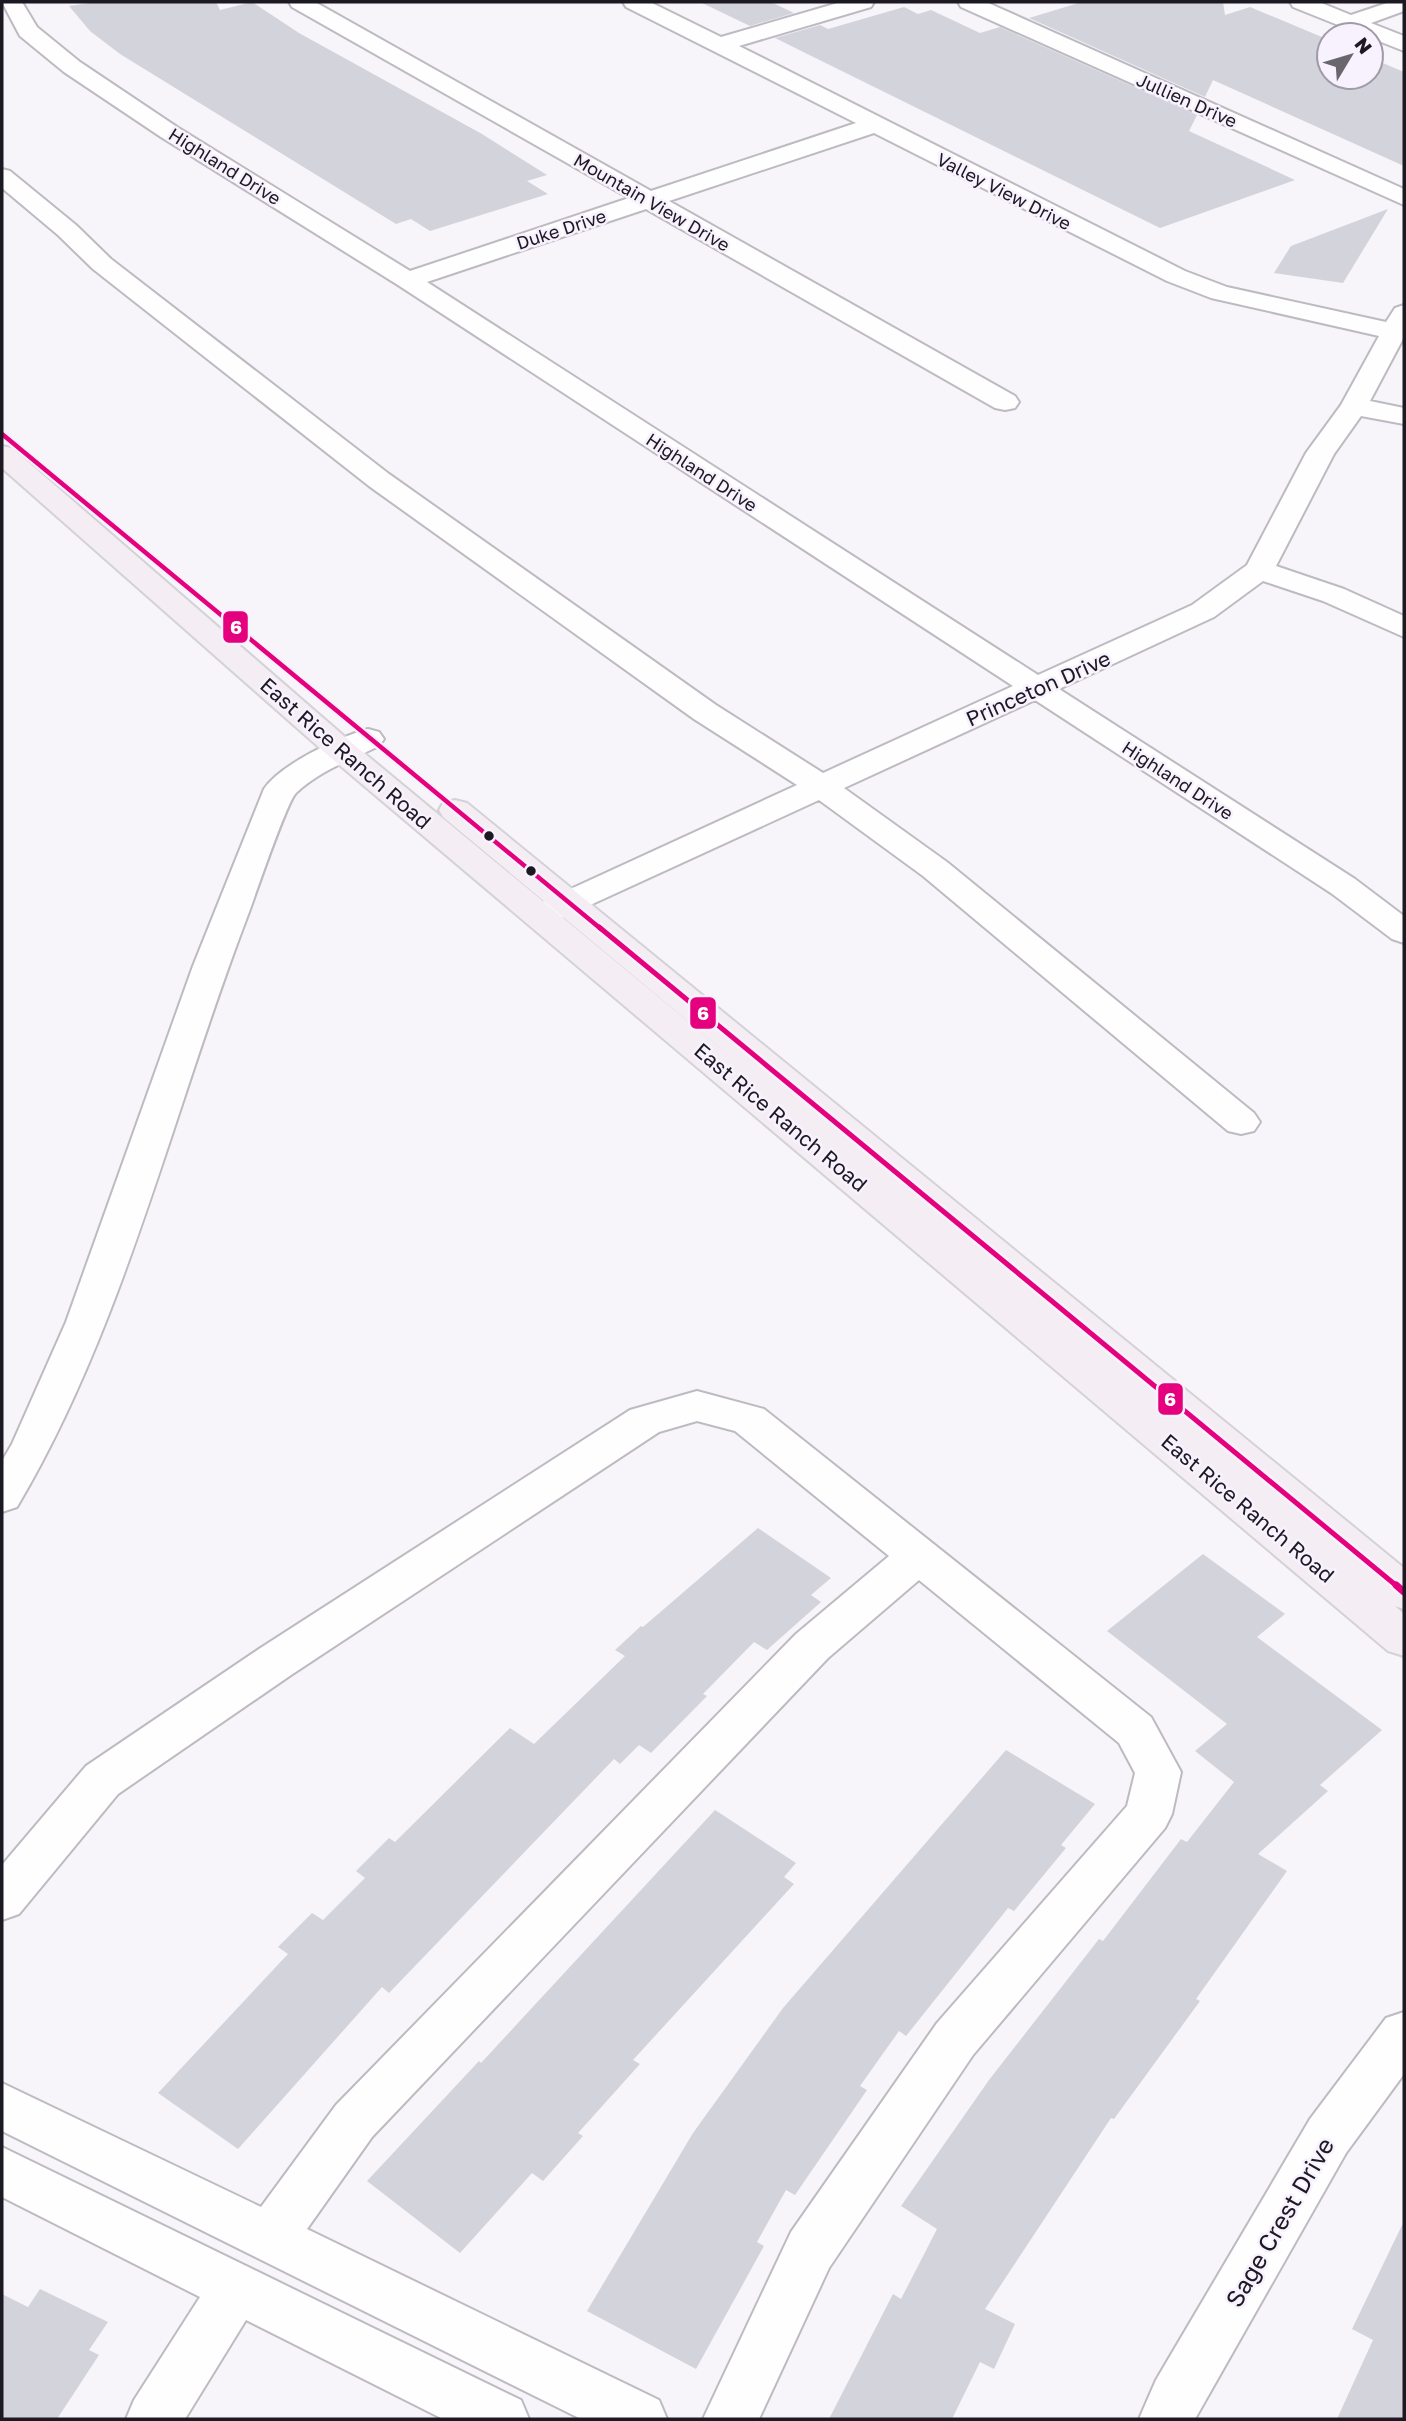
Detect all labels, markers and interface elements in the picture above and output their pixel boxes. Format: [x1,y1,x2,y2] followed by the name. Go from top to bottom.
[1315,21,1385,91] north arrow
[1350,32,1377,58] text: N
[1133,68,1241,132] street label: Jullien Drive
[165,123,285,209] street label: Highland Drive
[570,148,734,256] street label: Mountain View Drive
[933,148,1075,234] street label: Valley View Drive
[513,204,609,254] street label: Duke Drive
[642,428,762,516] street label: Highland Drive
[222,610,249,644] line badge: 6
[230,615,242,638] text: 6
[962,645,1114,731] street label: Princeton Drive
[255,672,437,834] street label: East Rice Ranch Road
[1118,736,1238,824] street label: Highland Drive
[482,829,496,843] unlabelled marker
[524,864,538,878] unlabelled marker
[689,996,717,1030] line badge: 6
[697,1001,709,1024] text: 6
[689,1037,873,1197] street label: East Rice Ranch Road
[1157,1382,1184,1416] line badge: 6
[1164,1387,1176,1410] text: 6
[1156,1428,1340,1588] street label: East Rice Ranch Road
[1219,2132,1339,2312] street label: Sage Crest Drive

